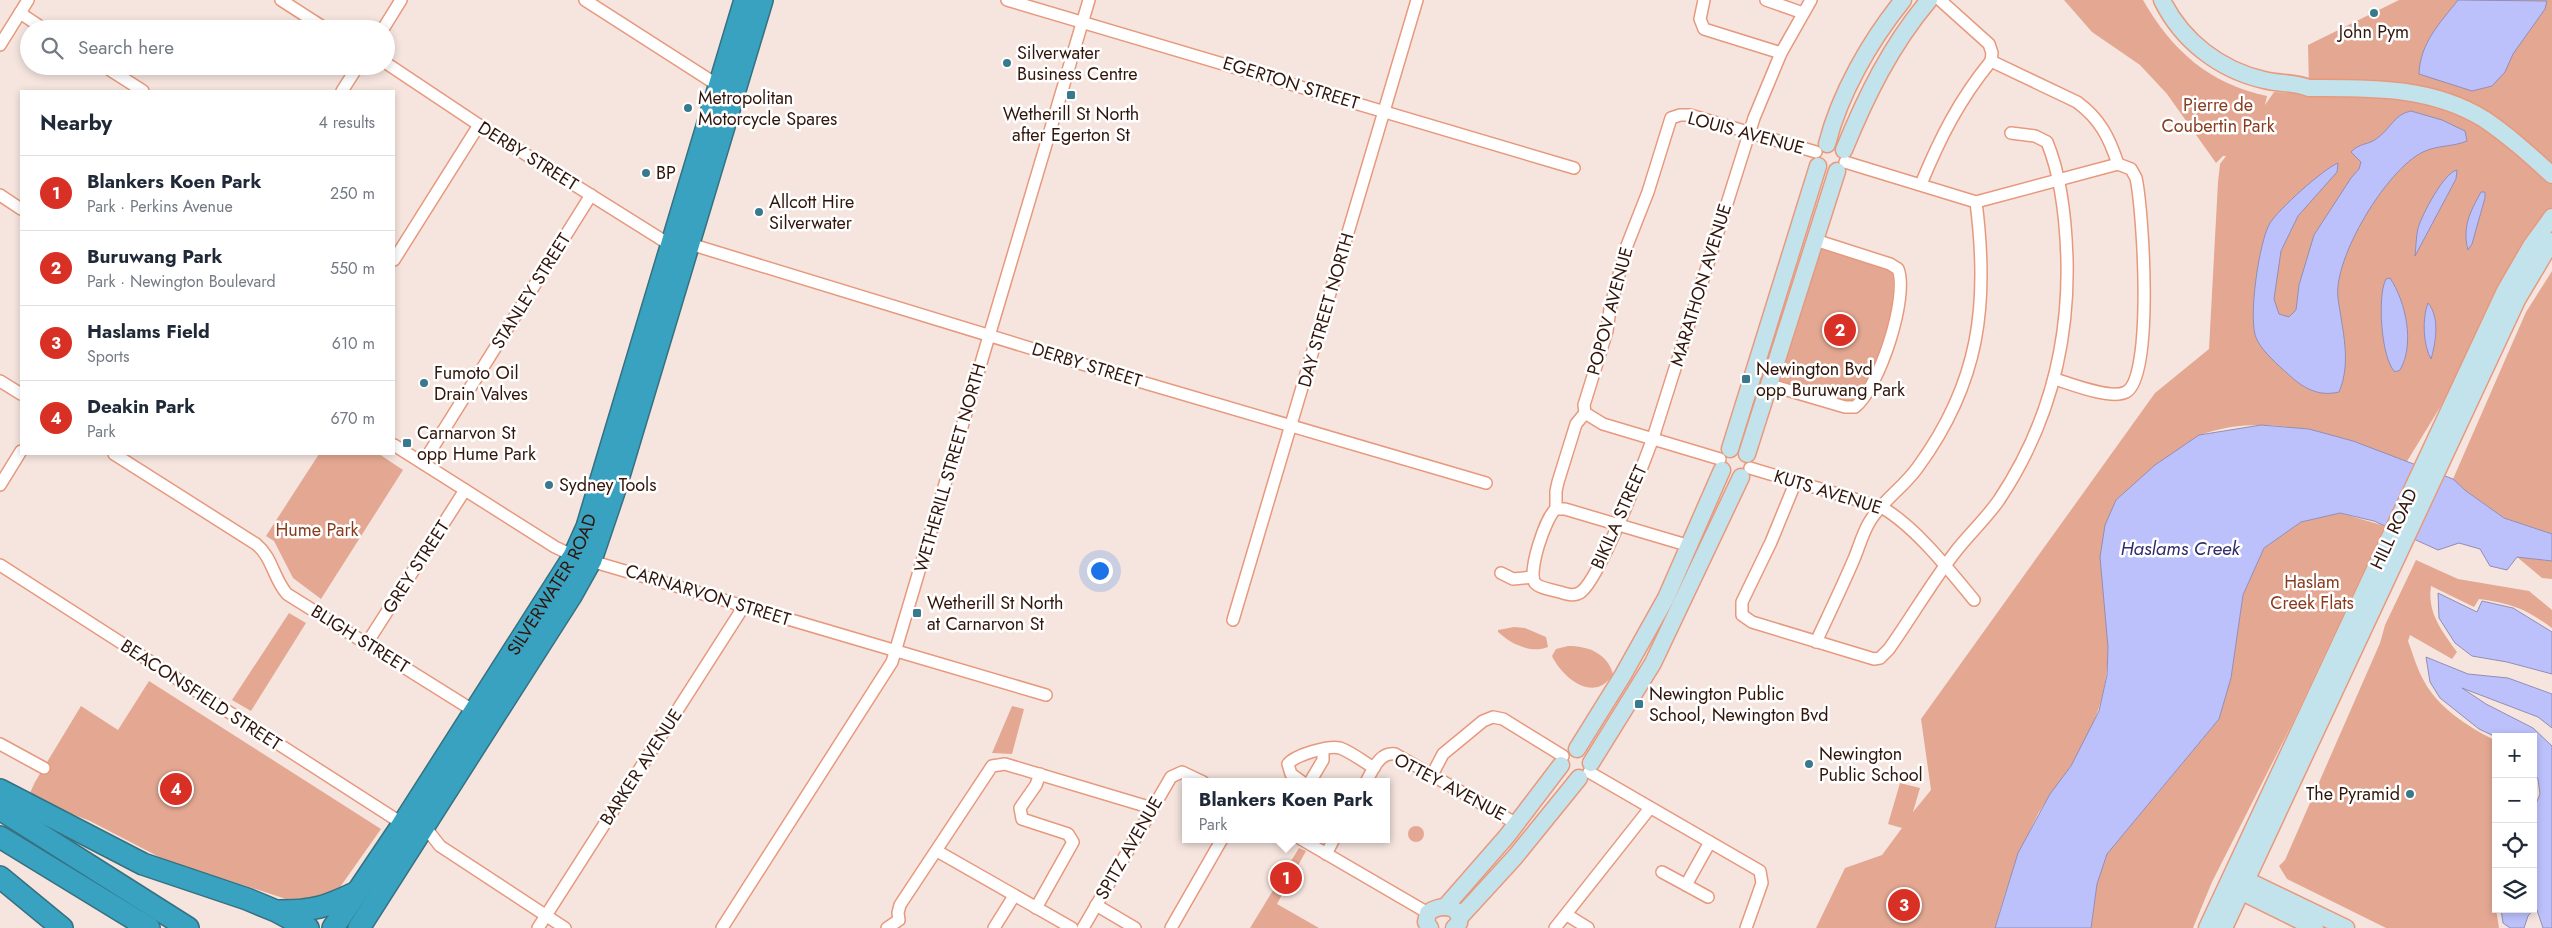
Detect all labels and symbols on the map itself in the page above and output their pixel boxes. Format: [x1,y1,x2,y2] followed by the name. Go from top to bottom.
[2368,7,2380,19] marker: John Pym
[2337,19,2409,45] place label: John Pym
[1017,40,1138,87] place label: Silverwater Business Centre
[1220,50,1363,116] street label: EGERTON STREET
[1001,57,1013,69] marker: Silverwater Business Centre
[698,85,837,132] place label: Metropolitan Motorcycle Spares
[1065,89,1077,101] marker: Wetherill St North after Egerton St
[2161,92,2275,139] park label: Pierre de Coubertin Park
[1003,101,1139,148] place label: Wetherill St North after Egerton St
[682,102,694,114] marker: Metropolitan Motorcycle Spares
[1685,105,1807,161] street label: LOUIS AVENUE
[473,115,584,197] street label: DERBY STREET
[656,160,676,186] place label: BP
[640,167,652,179] marker: BP
[769,189,854,236] place label: Allcott Hire Silverwater
[1664,200,1738,370] street label: MARATHON AVENUE
[753,206,765,218] marker: Allcott Hire Silverwater
[485,228,577,354] street label: STANLEY STREET
[1292,230,1360,390] street label: DAY STREET NORTH
[1580,244,1640,378] street label: POPOV AVENUE
[1824,311,1856,349] pin: 2
[1029,336,1146,394] street label: DERBY STREET
[1756,356,1905,403] place label: Newington Bvd opp Buruwang Park
[434,360,528,407] place label: Fumoto Oil Drain Valves
[908,360,992,576] street label: WETHERILL STREET NORTH
[1740,373,1752,385] marker: Newington Bvd opp Buruwang Park
[418,377,430,389] marker: Fumoto Oil Drain Valves
[417,420,536,467] place label: Carnarvon St opp Hume Park
[401,437,413,449] marker: Carnarvon St opp Hume Park
[1584,460,1654,573] street label: BIKILA STREET
[1771,463,1885,521] street label: KUTS AVENUE
[559,472,656,498] place label: Sydney Tools
[543,479,555,491] marker: Sydney Tools
[2364,484,2424,574] street label: HILL ROAD
[501,510,603,661] street label: SILVERWATER ROAD
[376,515,456,618] street label: GREY STREET
[275,517,359,543] park label: Hume Park
[2120,535,2240,562] water label: Haslams Creek
[622,557,794,633] street label: CARNARVON STREET
[1087,558,1113,584] your location
[2270,569,2354,616] park label: Haslam Creek Flats
[927,590,1064,637] place label: Wetherill St North at Carnarvon St
[306,598,415,680] street label: BLIGH STREET
[911,607,923,619] marker: Wetherill St North at Carnarvon St
[115,633,287,757] street label: BEACONSFIELD STREET
[1649,681,1828,728] place label: Newington Public School, Newington Bvd
[1633,698,1645,710] marker: Newington Public School, Newington Bvd
[594,704,688,830] street label: BARKER AVENUE
[1819,741,1923,788] place label: Newington Public School
[1389,747,1511,827] street label: OTTEY AVENUE
[1803,758,1815,770] marker: Newington Public School
[160,770,192,808] pin: 4
[2306,781,2400,807] place label: The Pyramid
[2404,788,2416,800] marker: The Pyramid
[1089,792,1169,904] street label: SPITZ AVENUE
[1270,859,1302,897] pin: 1
[1888,886,1920,924] pin: 3

